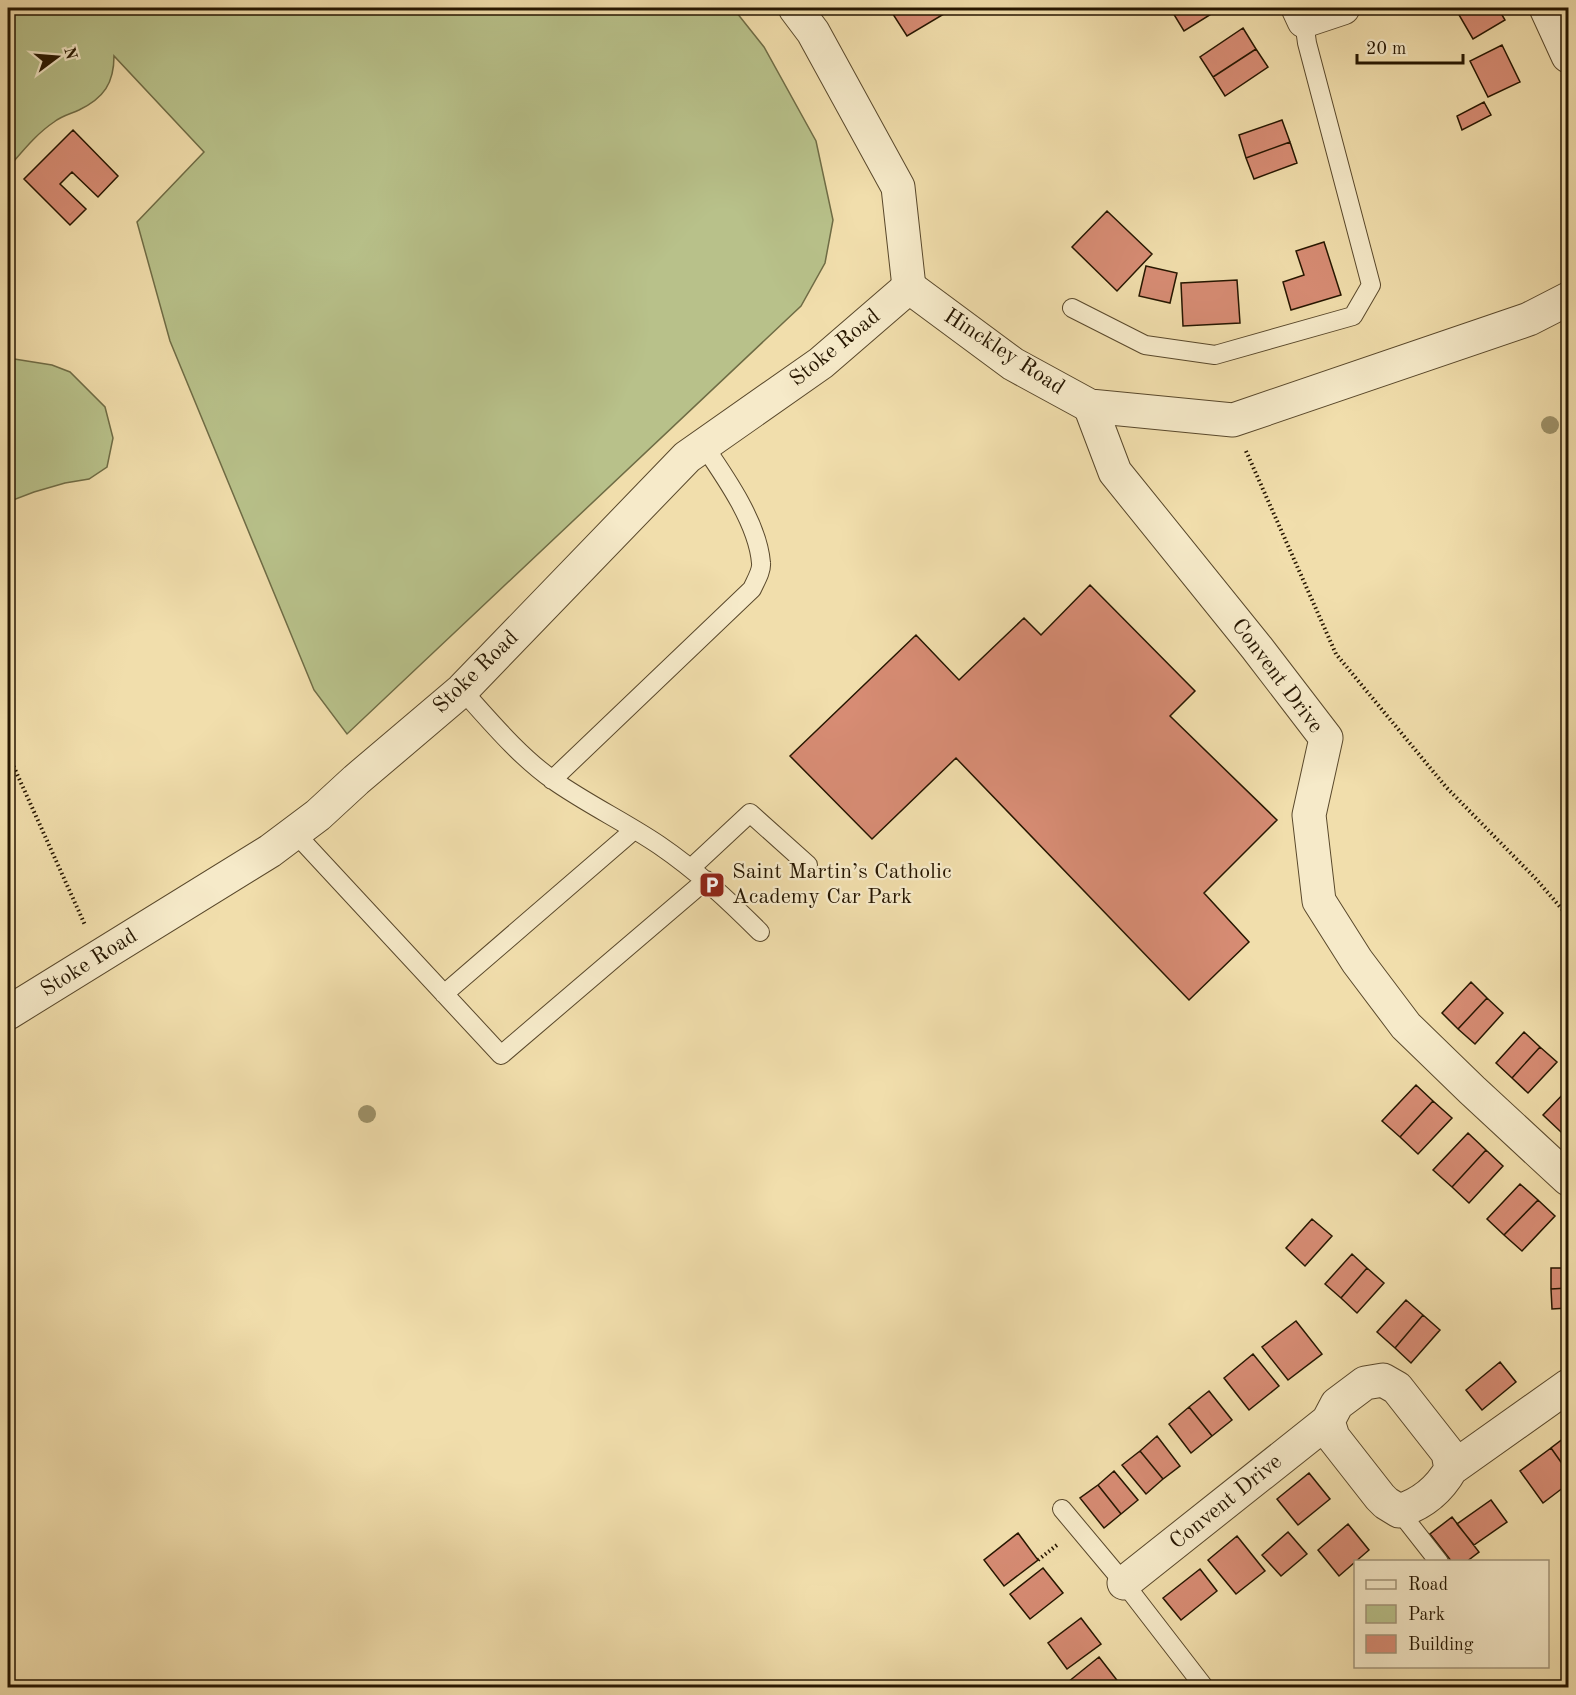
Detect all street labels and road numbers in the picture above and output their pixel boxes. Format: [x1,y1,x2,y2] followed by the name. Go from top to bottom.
[786,305,884,391] street label: Stoke Road
[940,305,1068,399] street label: Hinckley Road
[1227,615,1327,737] street label: Convent Drive
[429,626,523,718] street label: Stoke Road
[37,925,141,1001] street label: Stoke Road
[1166,1450,1286,1554] street label: Convent Drive

